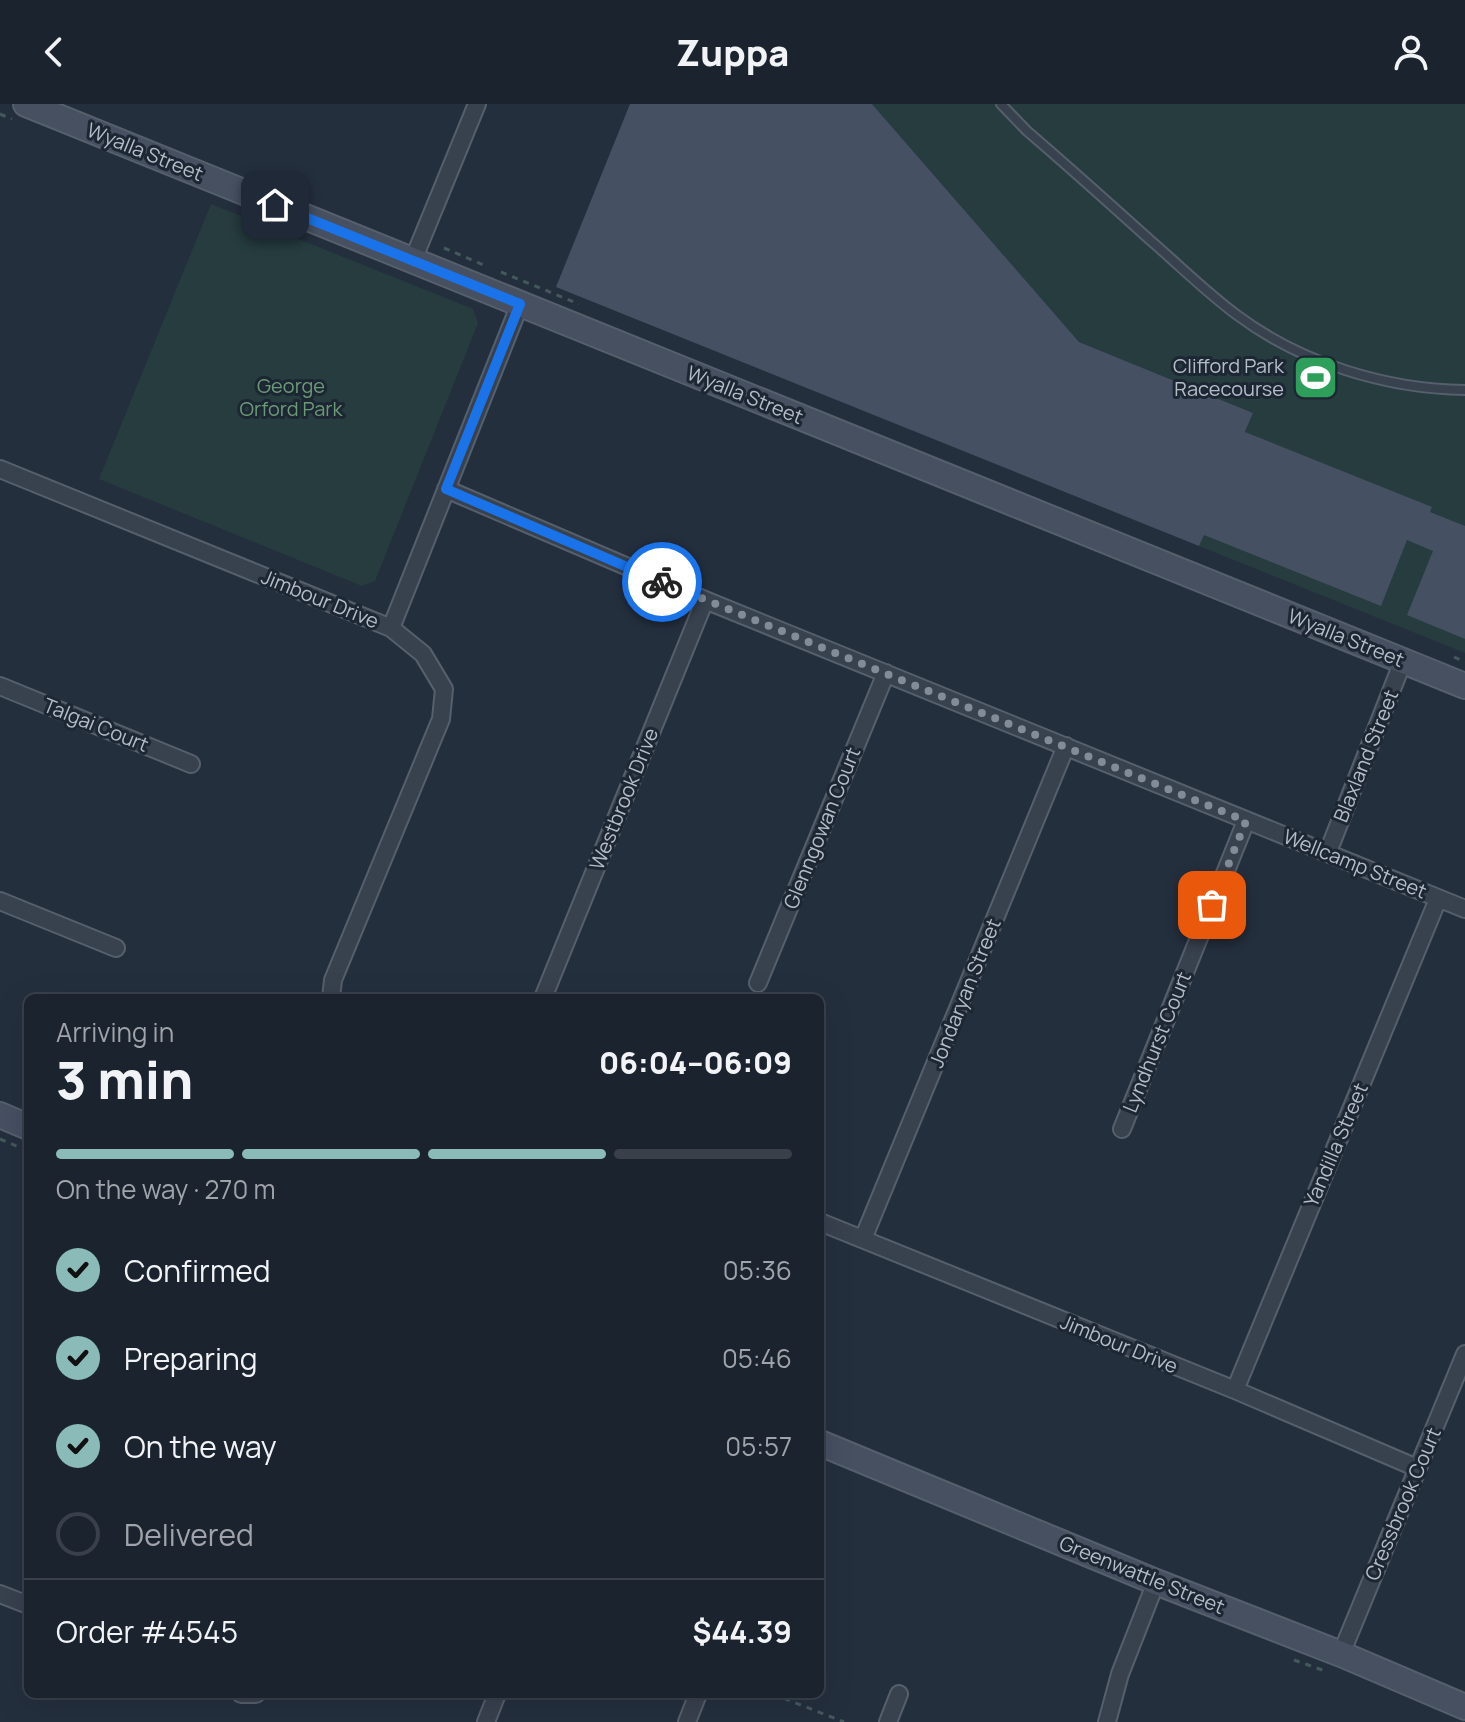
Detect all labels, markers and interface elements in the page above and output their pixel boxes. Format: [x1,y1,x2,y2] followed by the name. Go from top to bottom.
[676,28,789,77] text: Zuppa
[32,30,76,74] icon: back
[1389,30,1433,74] icon: person
[83,116,207,187] street label: Wyalla Street
[241,171,309,239] pin
[253,183,297,227] icon: home
[1173,352,1285,402] place label: Clifford Park Racecourse
[1291,354,1339,402] sports icon: Clifford Park Racecourse
[683,359,807,430] street label: Wyalla Street
[240,372,344,422] park label: George Orford Park
[622,542,702,622] courier
[640,560,684,604] icon: bike
[257,563,383,634] street label: Jimbour Drive
[1284,602,1408,673] street label: Wyalla Street
[1327,685,1404,826] street label: Blaxland Street
[40,691,153,758] street label: Talgai Court
[583,724,664,874] street label: Westbrook Drive
[777,743,866,913] street label: Glenngowan Court
[1280,823,1431,905] street label: Wellcamp Street
[1178,871,1246,939] pin
[1190,883,1234,927] icon: bag
[922,914,1007,1072] street label: Jondaryan Street
[1116,967,1197,1116] street label: Lyndhurst Court
[56,1014,174,1050] text: Arriving in
[599,1042,792,1083] text: 06:04–06:09
[56,1044,193,1115] text: 3 min
[1297,1079,1374,1211] street label: Yandilla Street
[56,1171,276,1207] text: On the way · 270 m
[56,1248,100,1292] icon: check
[124,1250,271,1291] text: Confirmed
[723,1252,792,1288] text: 05:36
[1056,1308,1182,1379] street label: Jimbour Drive
[56,1336,100,1380] icon: check
[124,1338,258,1379] text: Preparing
[722,1340,792,1376] text: 05:46
[1358,1423,1447,1584] street label: Cressbrook Court
[56,1424,100,1468] icon: check
[124,1426,277,1467] text: On the way
[725,1428,792,1464] text: 05:57
[124,1514,254,1555] text: Delivered
[1056,1529,1229,1620] street label: Greenwattle Street
[56,1611,238,1652] text: Order #4545
[692,1611,792,1652] text: $44.39

